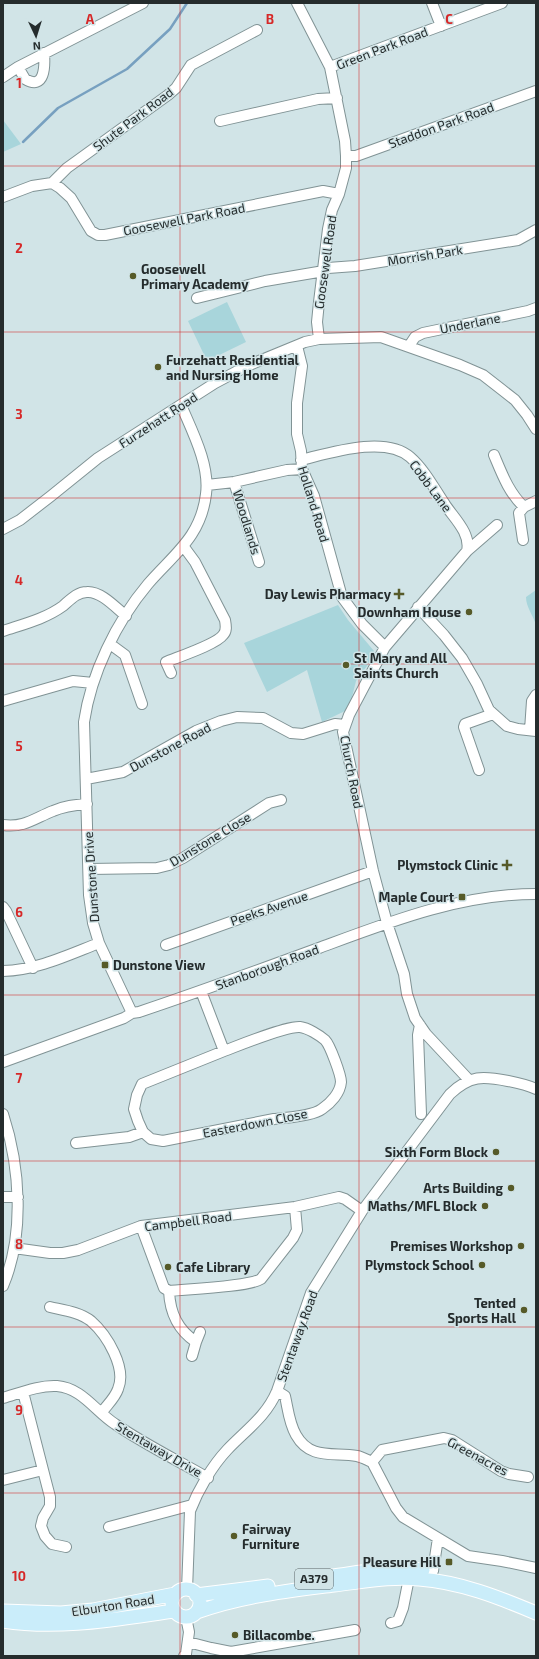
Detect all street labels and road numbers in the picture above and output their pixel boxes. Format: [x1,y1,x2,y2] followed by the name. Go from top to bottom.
[334,23,430,73] street label: Green Park Road
[90,84,176,154] street label: Shute Park Road
[386,98,496,152] street label: Staddon Park Road
[122,199,246,239] street label: Goosewell Park Road
[311,214,339,310] street label: Goosewell Road
[386,241,464,269] street label: Morrish Park
[438,309,502,337] street label: Underlane
[116,389,200,451] street label: Furzehatt Road
[406,457,456,515] street label: Cobb Lane
[295,464,333,544] street label: Holland Road
[230,488,264,556] street label: Woodlands
[127,719,213,775] street label: Dunstone Road
[337,734,367,810] street label: Church Road
[166,808,254,870] street label: Dunstone Close
[80,831,102,923] street label: Dunstone Drive
[228,887,310,929] street label: Peeks Avenue
[213,941,321,993] street label: Stanborough Road
[201,1105,309,1141] street label: Easterdown Close
[143,1208,233,1234] street label: Campbell Road
[273,1288,321,1384] street label: Stentaway Road
[113,1418,205,1480] street label: Stentaway Drive
[445,1433,511,1479] street label: Greenacres
[295,1569,333,1589] road number: A379
[70,1591,156,1619] street label: Elburton Road

